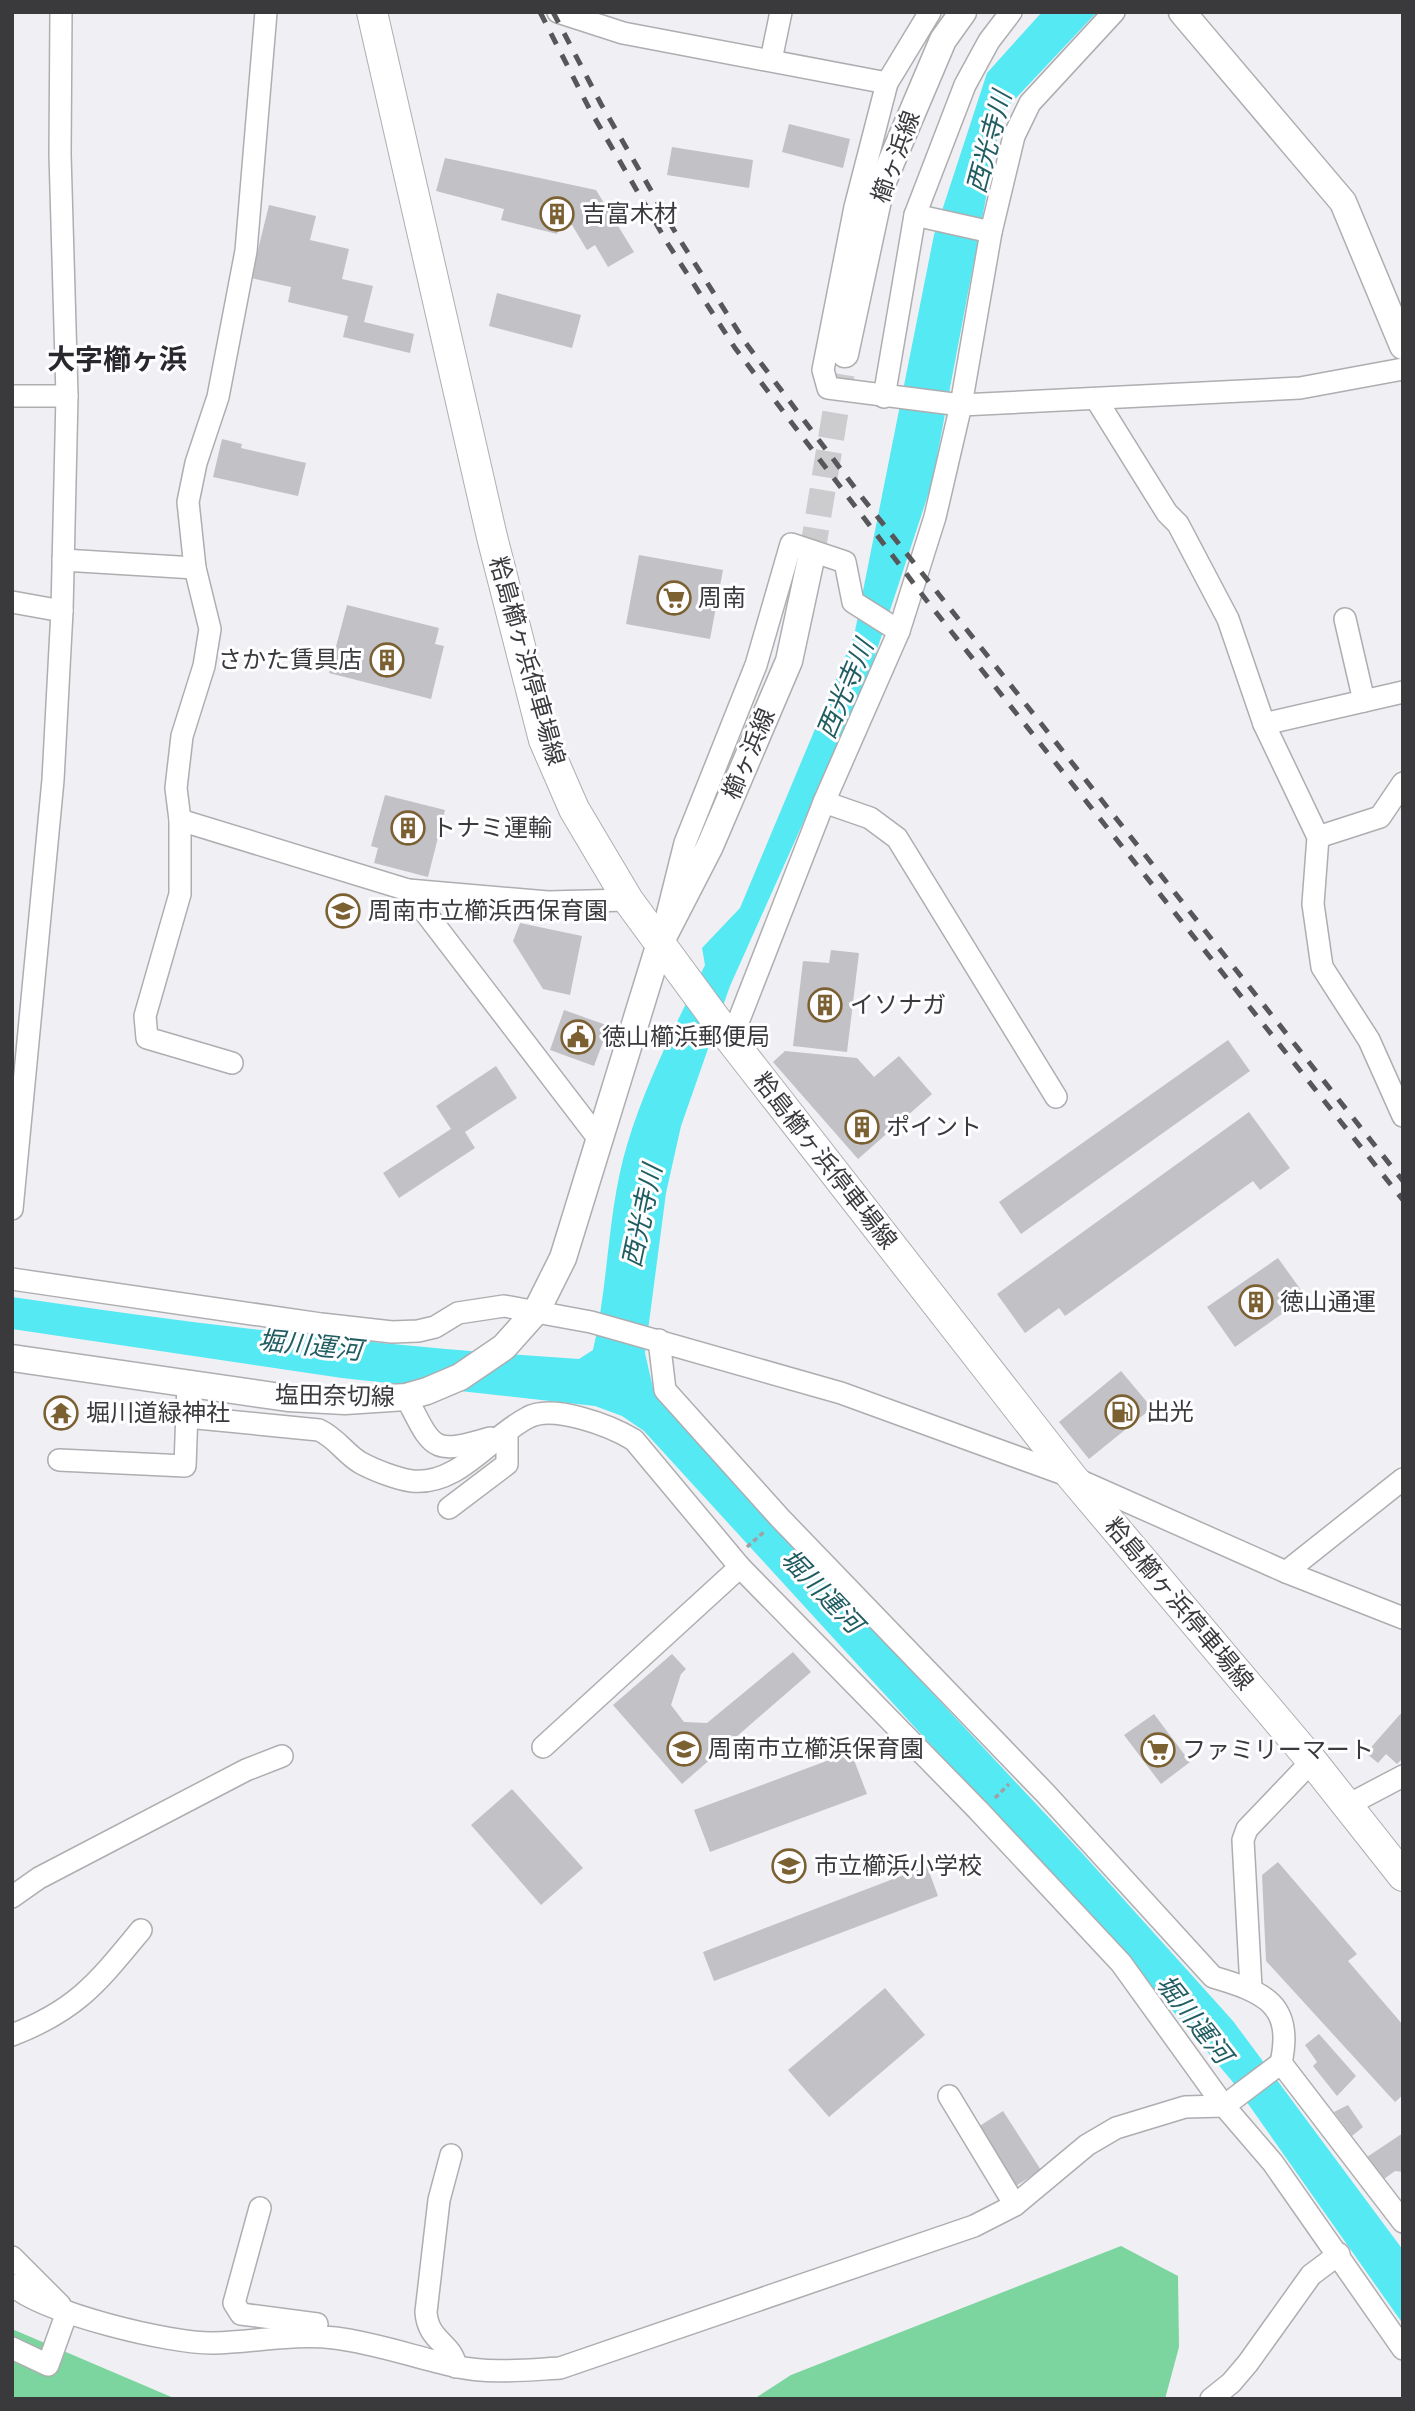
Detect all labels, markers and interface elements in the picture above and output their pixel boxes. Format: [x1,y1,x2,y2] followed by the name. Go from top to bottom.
[961,85,1018,196] water label: 西光寺川
[866,107,926,207] street label: 櫛ヶ浜線
[538,195,576,233] building icon: 吉富木材
[582,200,678,228] place label: 吉富木材
[47,343,187,376] district label: 大字櫛ヶ浜
[484,553,570,769] street label: 粭島櫛ヶ浜停車場線
[655,579,693,617] supermarket icon: 周南
[698,584,746,612] place label: 周南
[811,633,880,743] water label: 西光寺川
[368,641,406,679] building icon: さかた賃具店
[218,646,362,674] place label: さかた賃具店
[717,704,781,804] street label: 櫛ヶ浜線
[389,809,427,847] building icon: トナミ運輸
[432,814,552,842] place label: トナミ運輸
[324,892,362,930] school or university icon: 周南市立櫛浜西保育園
[368,897,608,925] place label: 周南市立櫛浜西保育園
[806,986,844,1024] building icon: イソナガ
[850,991,946,1019] place label: イソナガ
[559,1018,597,1056] public building icon: 徳山櫛浜郵便局
[602,1023,770,1051] place label: 徳山櫛浜郵便局
[747,1067,903,1255] street label: 粭島櫛ヶ浜停車場線
[843,1108,881,1146] building icon: ポイント
[886,1113,982,1141] place label: ポイント
[617,1159,668,1270] water label: 西光寺川
[1237,1283,1275,1321] building icon: 徳山通運
[1280,1288,1376,1316] place label: 徳山通運
[257,1325,368,1366] water label: 堀川運河
[275,1381,395,1411] street label: 塩田奈切線
[1103,1393,1141,1431] fuel station icon: 出光
[42,1394,80,1432] temple icon: 堀川道緑神社
[1146,1398,1194,1426] place label: 出光
[86,1399,230,1427] place label: 堀川道緑神社
[1099,1512,1259,1696] street label: 粭島櫛ヶ浜停車場線
[775,1543,872,1642] water label: 堀川運河
[665,1730,703,1768] school or university icon: 周南市立櫛浜保育園
[1139,1731,1177,1769] supermarket icon: ファミリーマート
[708,1735,924,1763] place label: 周南市立櫛浜保育園
[1182,1736,1374,1764] place label: ファミリーマート
[770,1847,808,1885] school or university icon: 市立櫛浜小学校
[814,1852,982,1880] place label: 市立櫛浜小学校
[1150,1969,1241,2073] water label: 堀川運河

